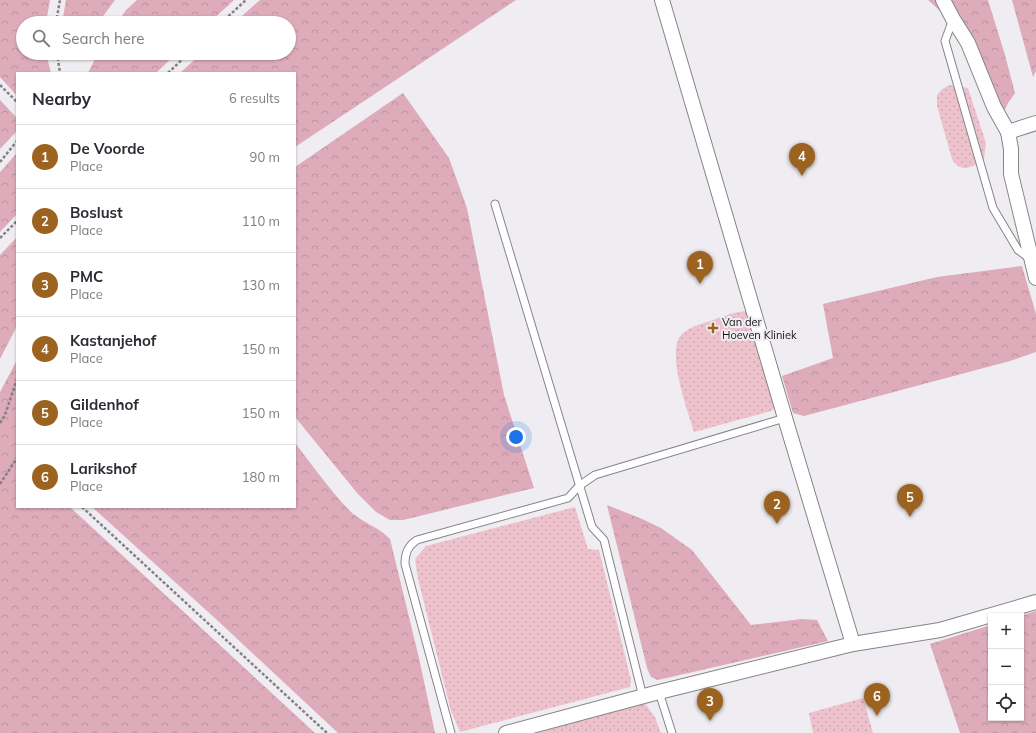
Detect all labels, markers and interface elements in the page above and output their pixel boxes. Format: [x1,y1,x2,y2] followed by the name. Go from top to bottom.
[16,16,296,60] search box
[30,27,52,49] icon: search
[62,29,144,48] text: Search here
[32,88,91,109] text: Nearby
[229,90,280,106] text: 6 results
[70,139,145,158] text: De Voorde
[789,143,815,176] pin: 4
[41,149,49,165] text: 1
[250,149,280,165] text: 90 m
[70,158,103,174] text: Place
[70,203,123,222] text: Boslust
[41,213,49,229] text: 2
[242,213,280,229] text: 110 m
[70,222,103,238] text: Place
[687,251,713,284] pin: 1
[70,267,103,286] text: PMC
[41,277,49,293] text: 3
[242,277,280,293] text: 130 m
[70,286,103,302] text: Place
[722,315,797,342] place label: Van der Hoeven Kliniek
[707,322,719,334] marker: Van der Hoeven Kliniek
[70,331,156,350] text: Kastanjehof
[41,341,49,357] text: 4
[242,341,280,357] text: 150 m
[70,350,103,366] text: Place
[70,395,139,414] text: Gildenhof
[41,405,49,421] text: 5
[242,405,280,421] text: 150 m
[70,414,103,430] text: Place
[506,427,526,447] your location
[70,459,137,478] text: Larikshof
[41,469,49,485] text: 6
[242,469,280,485] text: 180 m
[70,478,103,494] text: Place
[897,484,923,517] pin: 5
[764,491,790,524] pin: 2
[988,613,1024,721] map controls
[988,613,1024,649] button: +
[988,649,1024,685] button: −
[864,683,890,716] pin: 6
[988,685,1024,721] button: locate
[697,688,723,721] pin: 3

